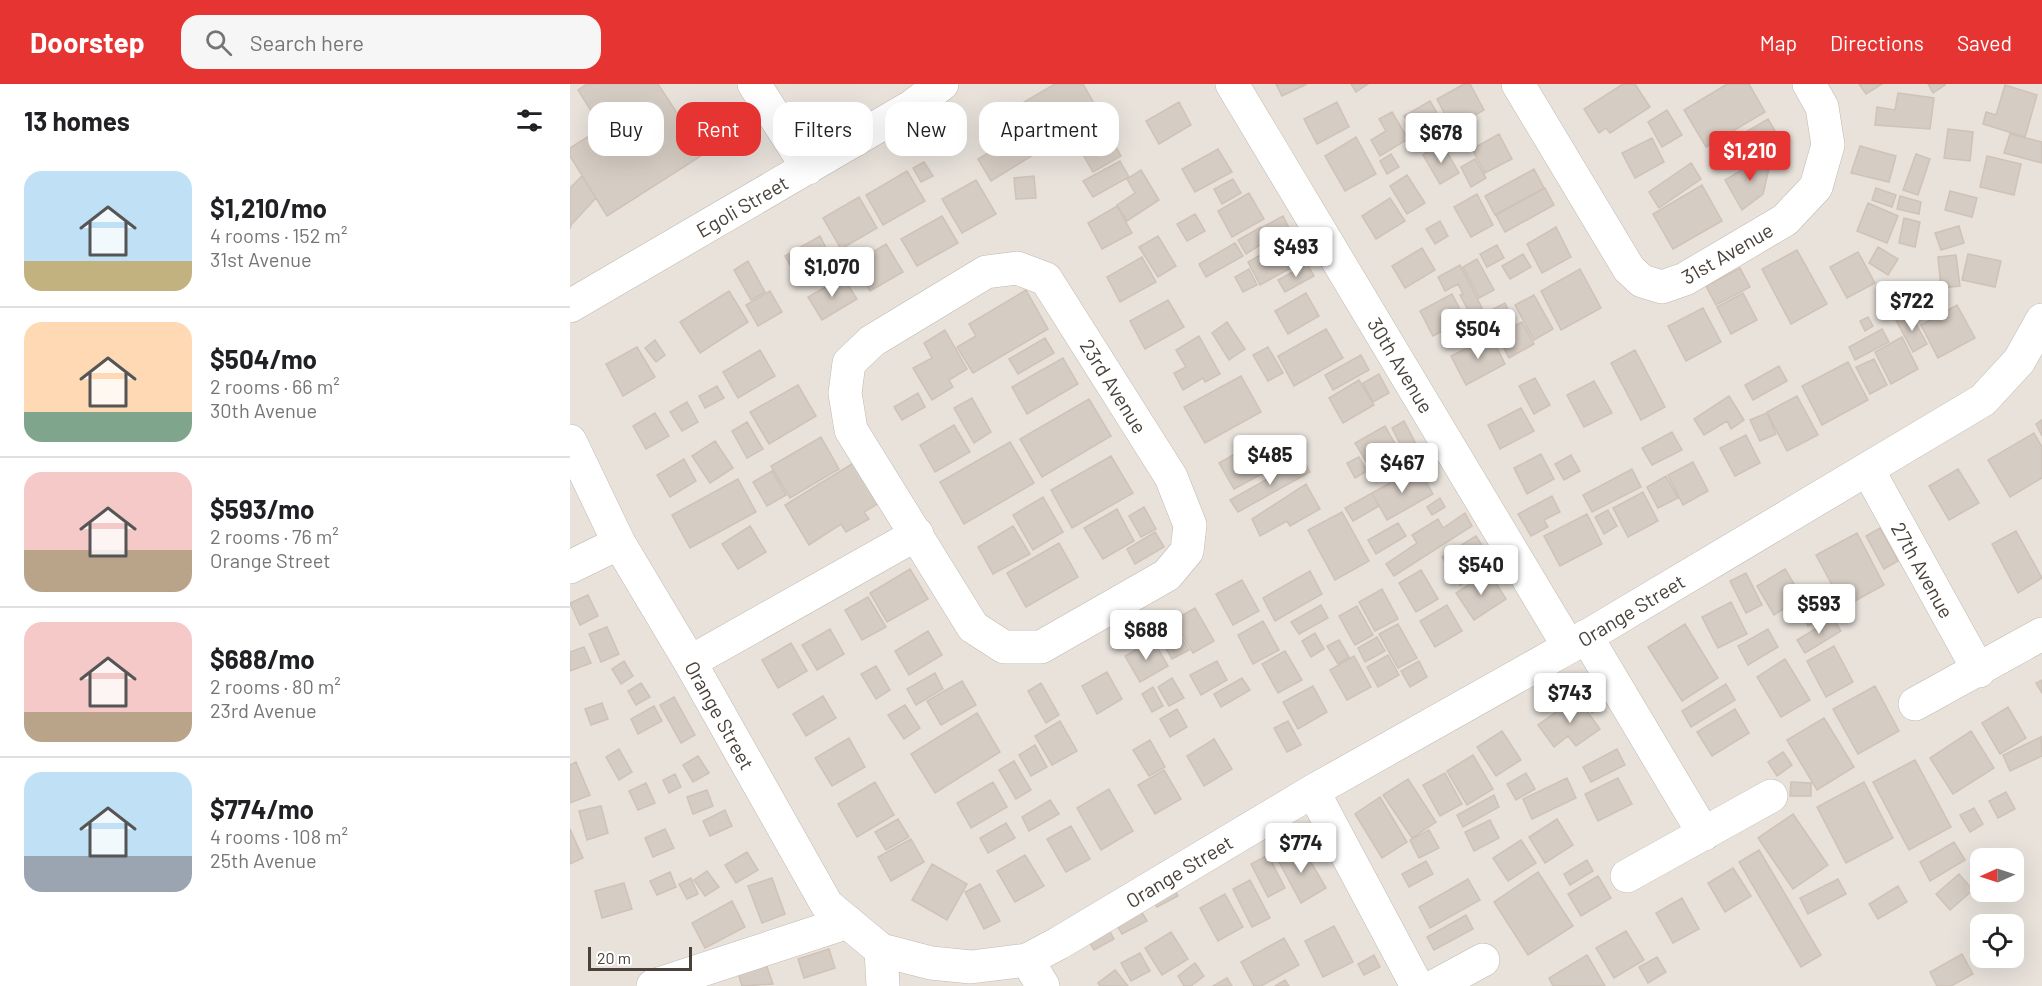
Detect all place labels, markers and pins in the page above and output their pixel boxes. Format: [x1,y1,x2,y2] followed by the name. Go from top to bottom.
[1405,113,1477,164] pin: $678
[1701,131,1799,182] pin: $1,210
[1260,227,1332,278] pin: $493
[783,247,881,298] pin: $1,070
[1876,281,1948,332] pin: $722
[1442,309,1514,360] pin: $504
[1234,435,1306,486] pin: $485
[1366,443,1438,494] pin: $467
[1445,545,1517,596] pin: $540
[1783,584,1855,635] pin: $593
[1110,610,1182,661] pin: $688
[1534,673,1606,724] pin: $743
[1265,823,1337,874] pin: $774

